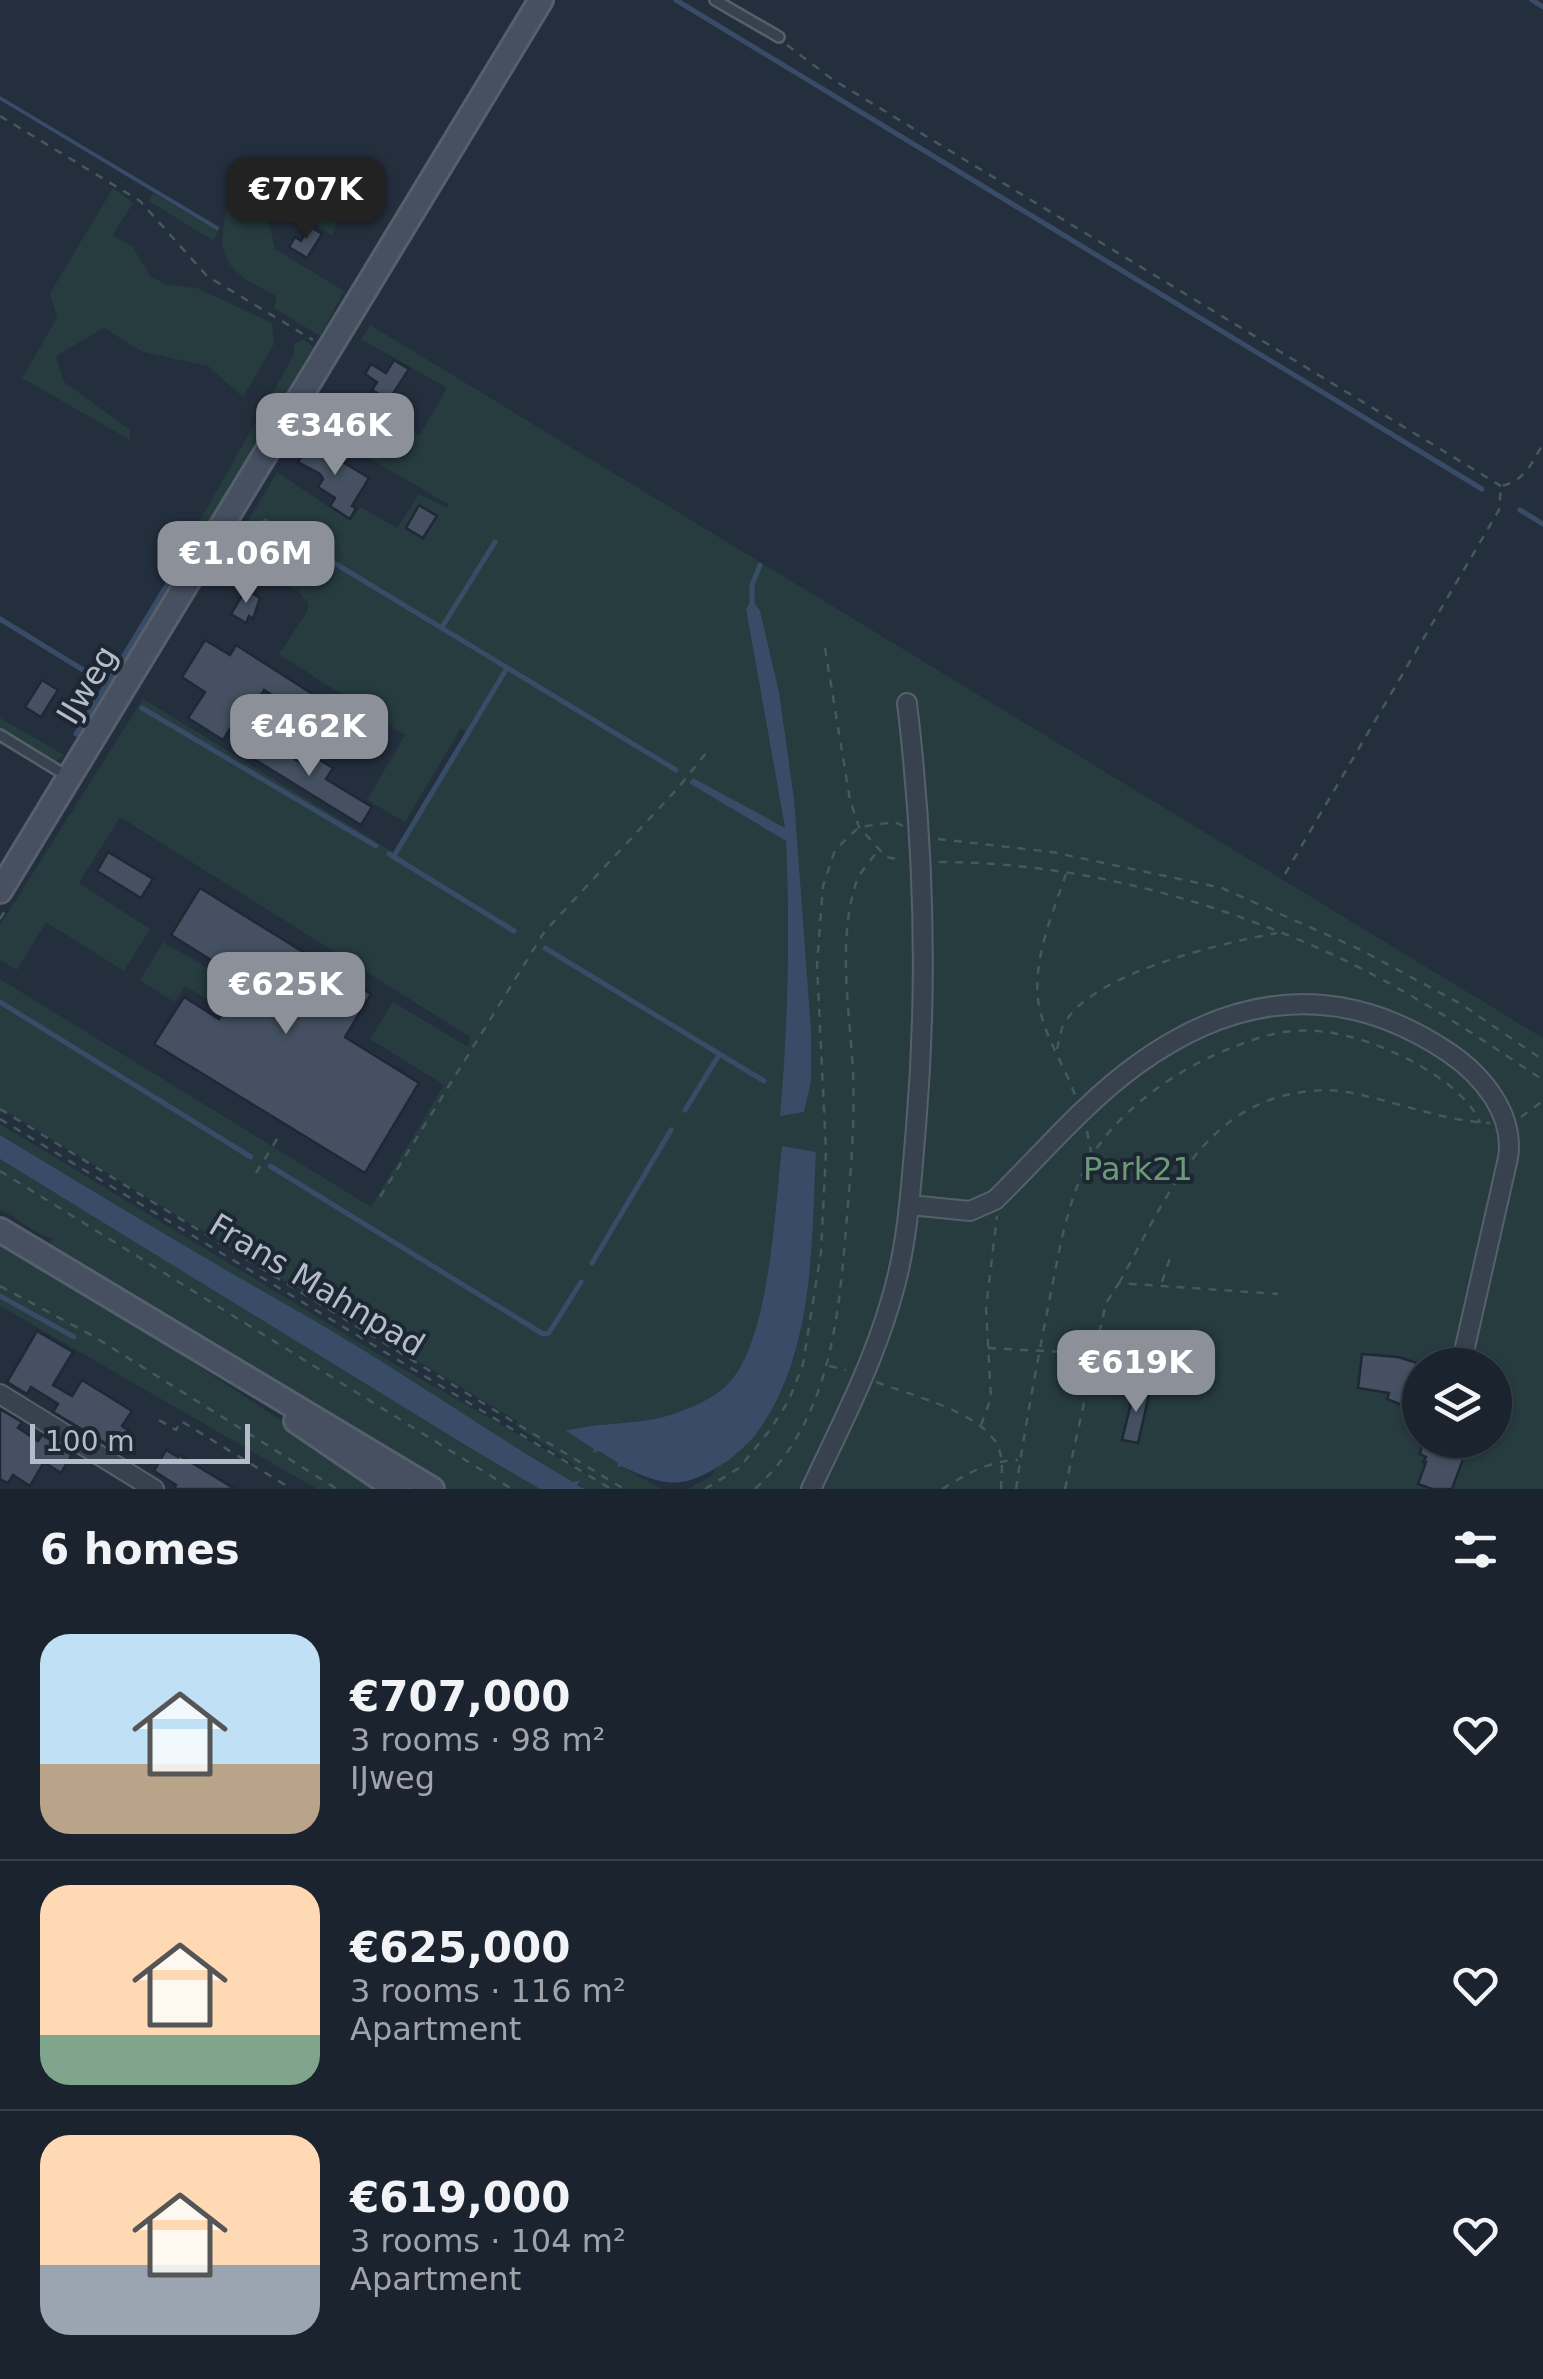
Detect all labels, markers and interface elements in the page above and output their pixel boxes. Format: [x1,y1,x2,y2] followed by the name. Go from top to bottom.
[236,157,376,242] pin: €707K
[249,170,363,208] text: €707K
[265,393,405,478] pin: €346K
[278,406,392,444] text: €346K
[165,521,327,606] pin: €1.06M
[179,534,313,572] text: €1.06M
[49,639,125,731] street label: IJweg
[239,694,379,779] pin: €462K
[252,707,366,745] text: €462K
[216,952,356,1037] pin: €625K
[229,965,343,1003] text: €625K
[1083,1150,1193,1188] park label: Park21
[203,1206,431,1364] street label: Frans Mahnpad
[1066,1330,1206,1415] pin: €619K
[1079,1343,1193,1381] text: €619K
[1402,1348,1512,1458] map controls
[1402,1348,1512,1458] button: layers
[30,1419,250,1464] scale bar
[45,1425,135,1458] text: 100 m
[1448,1522,1503,1577] icon: filters
[40,1525,240,1574] text: 6 homes
[350,1672,571,1721] text: €707,000
[120,1674,240,1794] icon: home
[1448,1707,1503,1762] icon: heart
[350,1721,605,1759] text: 3 rooms · 98 m²
[350,1759,435,1797] text: IJweg
[350,1923,571,1972] text: €625,000
[120,1925,240,2045] icon: home
[1448,1958,1503,2013] icon: heart
[350,1972,626,2010] text: 3 rooms · 116 m²
[350,2010,521,2048] text: Apartment
[350,2173,571,2222] text: €619,000
[120,2175,240,2295] icon: home
[1448,2208,1503,2263] icon: heart
[350,2222,626,2260] text: 3 rooms · 104 m²
[350,2260,521,2298] text: Apartment

